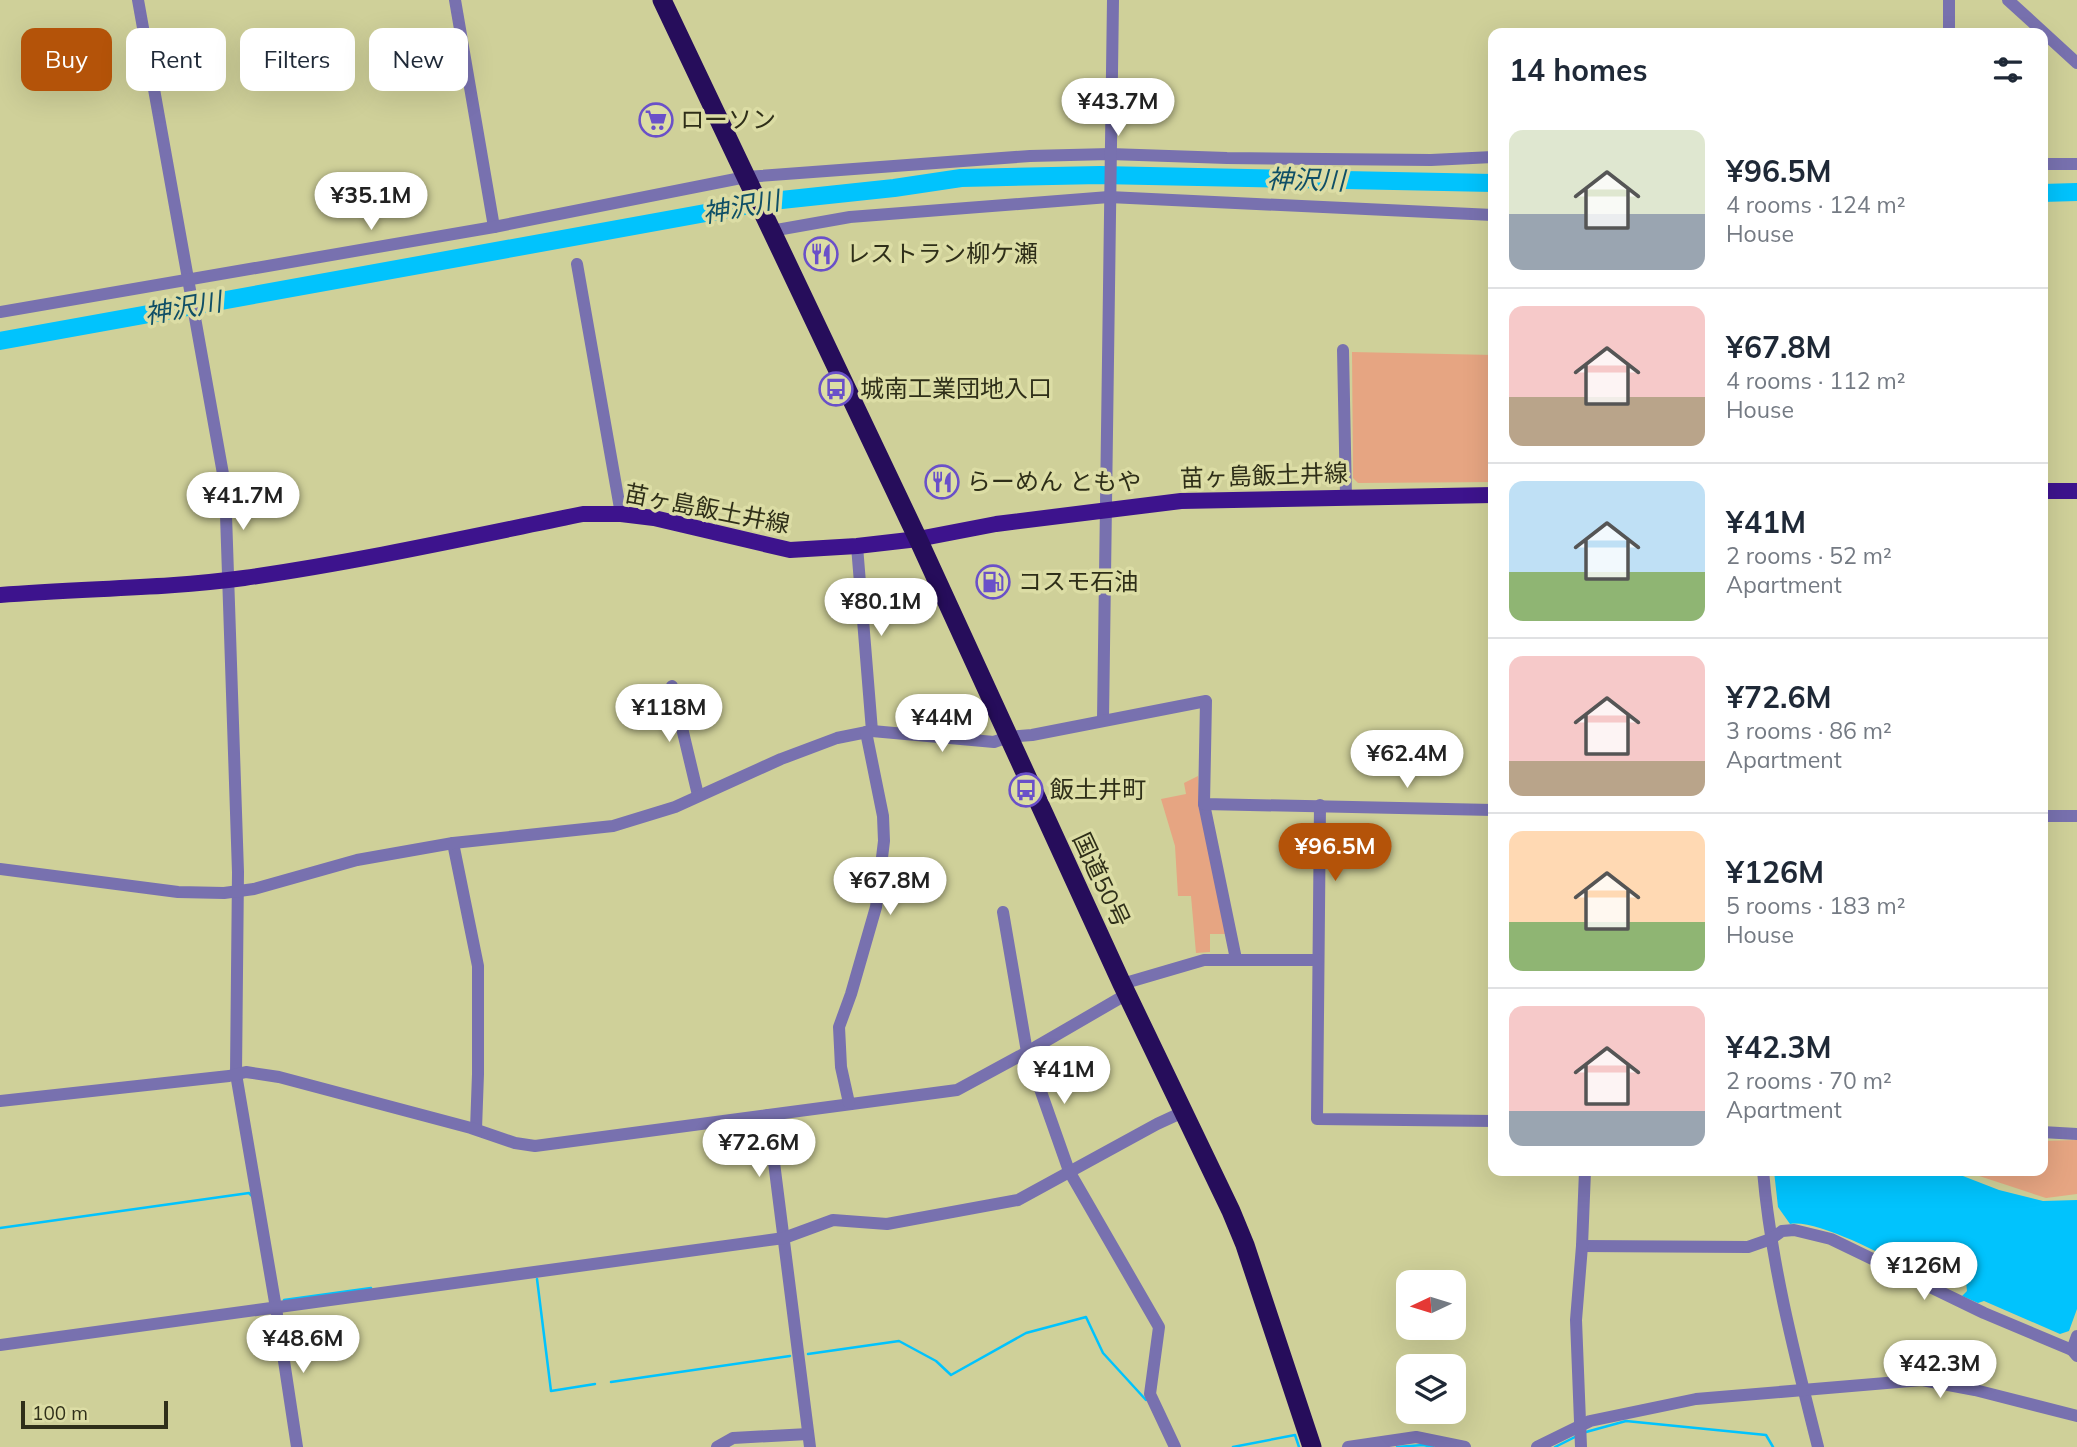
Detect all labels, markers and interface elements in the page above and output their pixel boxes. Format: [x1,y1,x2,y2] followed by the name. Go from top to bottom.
[21,28,112,91] chip: Buy
[126,28,226,91] chip: Rent
[240,28,355,91] chip: Filters
[369,28,468,91] chip: New
[1509,51,1648,89] text: 14 homes
[1989,51,2027,89] icon: filters
[1061,78,1175,138] pin: ¥43.7M
[1078,86,1158,115] text: ¥43.7M
[637,101,675,139] supermarket icon: ローソン
[680,104,776,134] place label: ローソン
[1726,152,1832,190] text: ¥96.5M
[1565,158,1649,242] icon: home
[1267,162,1348,197] water label: 神沢川
[314,173,428,232] pin: ¥35.1M
[331,180,411,209] text: ¥35.1M
[700,183,785,230] water label: 神沢川
[1726,190,1906,219] text: 4 rooms · 124 m²
[1726,219,1794,248] text: House
[802,235,840,273] restaurant icon: レストラン柳ケ瀬
[846,238,1038,268] place label: レストラン柳ケ瀬
[142,284,227,331] water label: 神沢川
[1726,328,1832,366] text: ¥67.8M
[1565,334,1649,418] icon: home
[1726,366,1906,395] text: 4 rooms · 112 m²
[817,370,855,408] bus stop icon: 城南工業団地入口
[860,373,1052,403] place label: 城南工業団地入口
[1726,395,1794,424] text: House
[1179,457,1348,493] street label: 苗ヶ島飯土井線
[923,463,961,501] restaurant icon: らーめん ともや
[967,466,1141,496] place label: らーめん ともや
[186,472,300,532] pin: ¥41.7M
[622,477,793,539] street label: 苗ヶ島飯土井線
[203,480,283,509] text: ¥41.7M
[1726,503,1806,541] text: ¥41M
[1565,509,1649,593] icon: home
[1726,541,1892,570] text: 2 rooms · 52 m²
[974,563,1012,601] fuel station icon: コスモ石油
[1018,566,1138,596] place label: コスモ石油
[1726,570,1842,599] text: Apartment
[824,578,938,638] pin: ¥80.1M
[841,586,921,615] text: ¥80.1M
[1726,678,1832,716] text: ¥72.6M
[620,684,718,744] pin: ¥118M
[1565,684,1649,768] icon: home
[631,692,707,721] text: ¥118M
[901,694,983,754] pin: ¥44M
[911,702,973,731] text: ¥44M
[1726,716,1892,745] text: 3 rooms · 86 m²
[1350,730,1464,790] pin: ¥62.4M
[1367,738,1447,767] text: ¥62.4M
[1726,745,1842,774] text: Apartment
[1007,771,1045,809] bus stop icon: 飯土井町
[1050,774,1146,804] place label: 飯土井町
[1278,824,1392,883] pin: ¥96.5M
[1067,828,1137,932] street label: 国道50号
[1295,831,1375,860] text: ¥96.5M
[1726,853,1824,891] text: ¥126M
[833,858,947,917] pin: ¥67.8M
[1565,859,1649,943] icon: home
[850,865,930,894] text: ¥67.8M
[1726,891,1906,920] text: 5 rooms · 183 m²
[1726,920,1794,949] text: House
[1726,1028,1832,1066] text: ¥42.3M
[1565,1034,1649,1118] icon: home
[1023,1046,1105,1106] pin: ¥41M
[1033,1054,1095,1083] text: ¥41M
[1726,1066,1892,1095] text: 2 rooms · 70 m²
[1726,1095,1842,1124] text: Apartment
[702,1120,816,1179] pin: ¥72.6M
[719,1127,799,1156] text: ¥72.6M
[1875,1242,1973,1302] pin: ¥126M
[1886,1250,1962,1279] text: ¥126M
[1396,1270,1466,1340] north arrow
[1396,1270,1466,1424] map controls
[246,1316,360,1375] pin: ¥48.6M
[263,1323,343,1352] text: ¥48.6M
[1883,1340,1997,1400] pin: ¥42.3M
[1900,1348,1980,1377] text: ¥42.3M
[1396,1354,1466,1424] button: layers
[21,1398,168,1430] scale bar
[32,1401,88,1425] text: 100 m

